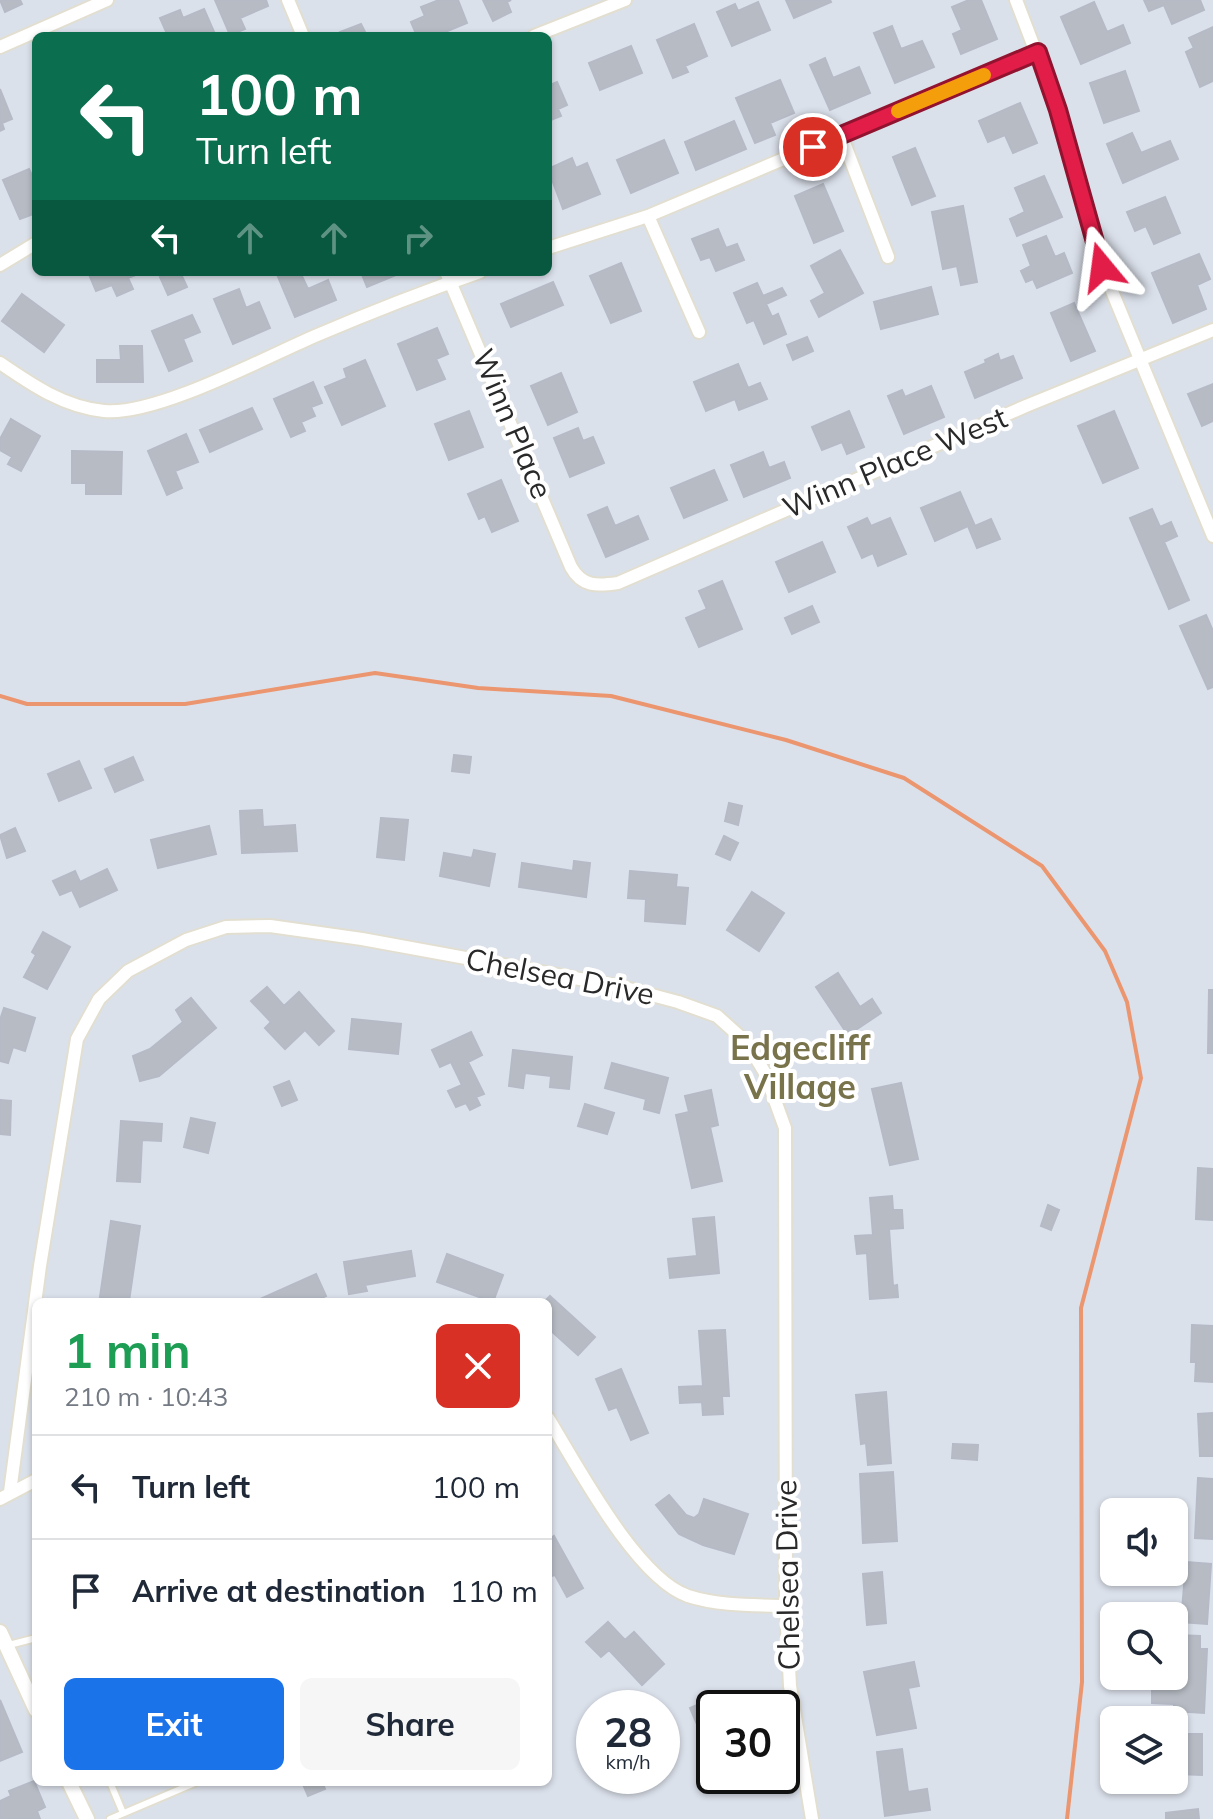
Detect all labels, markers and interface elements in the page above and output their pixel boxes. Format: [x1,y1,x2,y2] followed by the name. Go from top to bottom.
[196,59,363,129] text: 100 m
[64,64,168,168] icon: left
[779,113,847,181] pin
[791,125,835,169] icon: arrive
[196,128,332,173] text: Turn left
[144,216,188,260] icon: left
[228,216,272,260] icon: ahead
[312,216,356,260] icon: ahead
[396,216,440,260] icon: right
[1060,225,1144,309] position arrow
[464,343,561,504] street label: Winn Place
[777,398,1013,526] street label: Winn Place West
[463,939,658,1013] street label: Chelsea Drive
[730,1026,871,1108] district label: Edgecliff Village
[64,1320,191,1380] text: 1 min
[436,1324,520,1408] button: close
[64,1380,228,1413] text: 210 m · 10:43
[64,1465,108,1509] icon: left
[132,1468,250,1506] text: Turn left
[432,1468,520,1506] text: 100 m
[766,1479,808,1671] street label: Chelsea Drive
[1100,1498,1188,1794] map controls
[1100,1498,1188,1586] button: sound
[64,1569,108,1613] icon: arrive
[132,1572,426,1610] text: Arrive at destination
[450,1572,538,1610] text: 110 m
[1100,1602,1188,1690] button: search
[64,1678,284,1770] button: Exit
[300,1678,520,1770] button: Share
[696,1690,800,1794] speed limit sign: 30
[1100,1706,1188,1794] button: layers
[604,1707,652,1757] text: 28
[605,1749,651,1774] text: km/h

